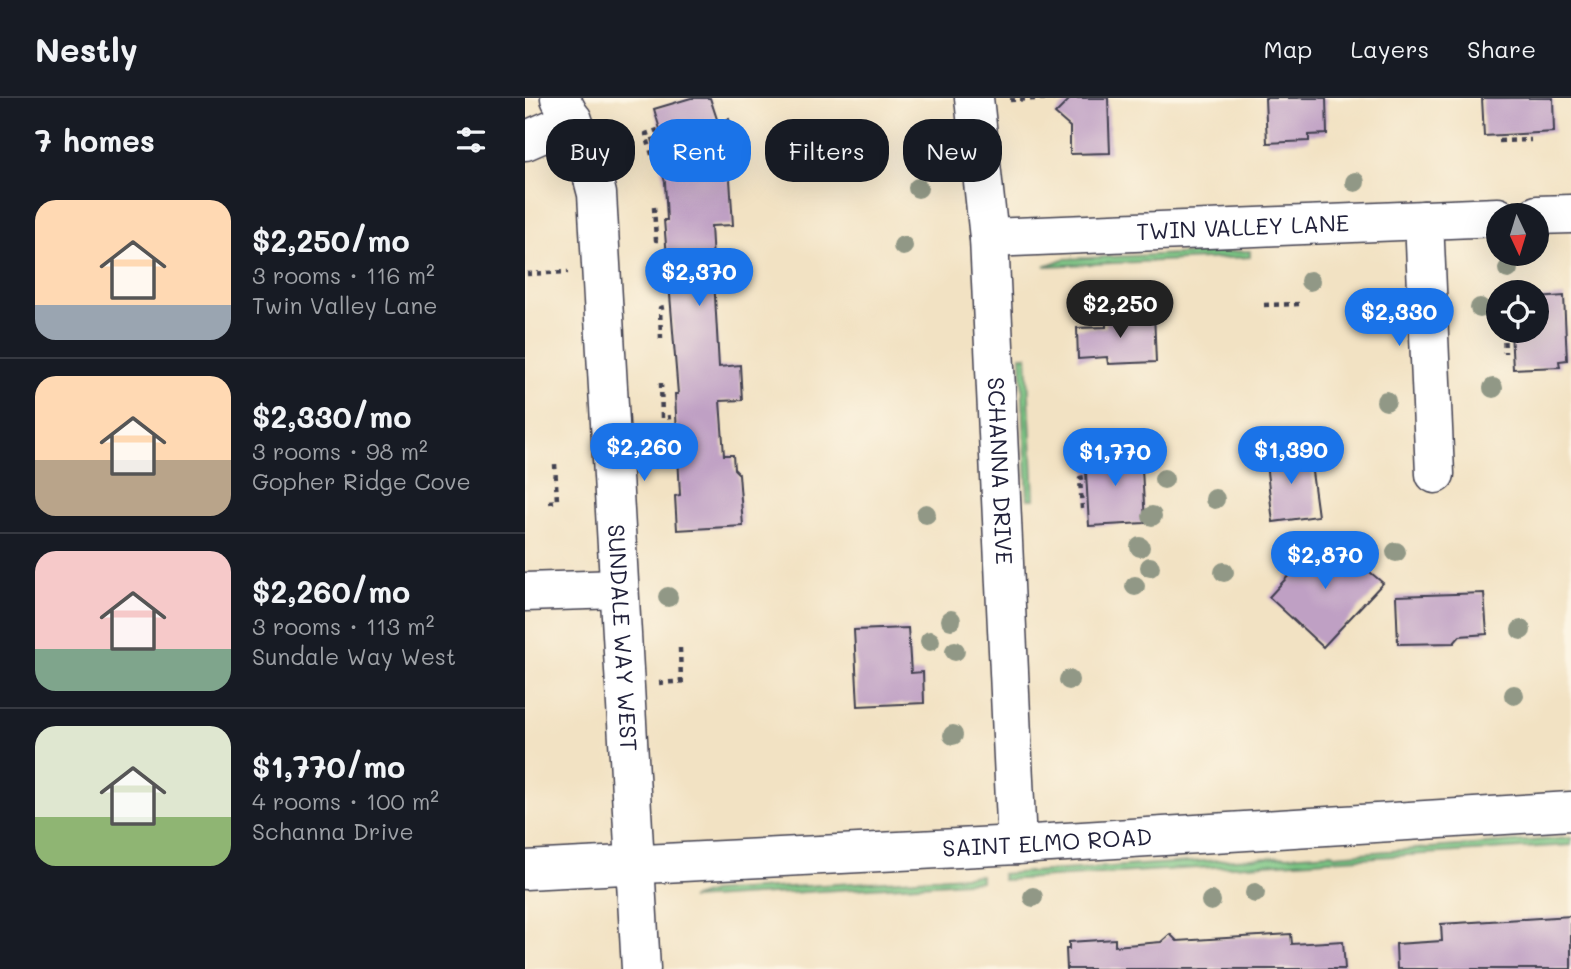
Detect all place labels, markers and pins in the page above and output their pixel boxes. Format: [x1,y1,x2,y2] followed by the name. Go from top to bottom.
[642,248,756,308] pin: $2,370
[1063,280,1177,340] pin: $2,250
[1342,288,1456,348] pin: $2,330
[587,424,701,483] pin: $2,260
[1234,426,1348,486] pin: $1,390
[1058,428,1172,488] pin: $1,770
[1268,532,1382,591] pin: $2,870

